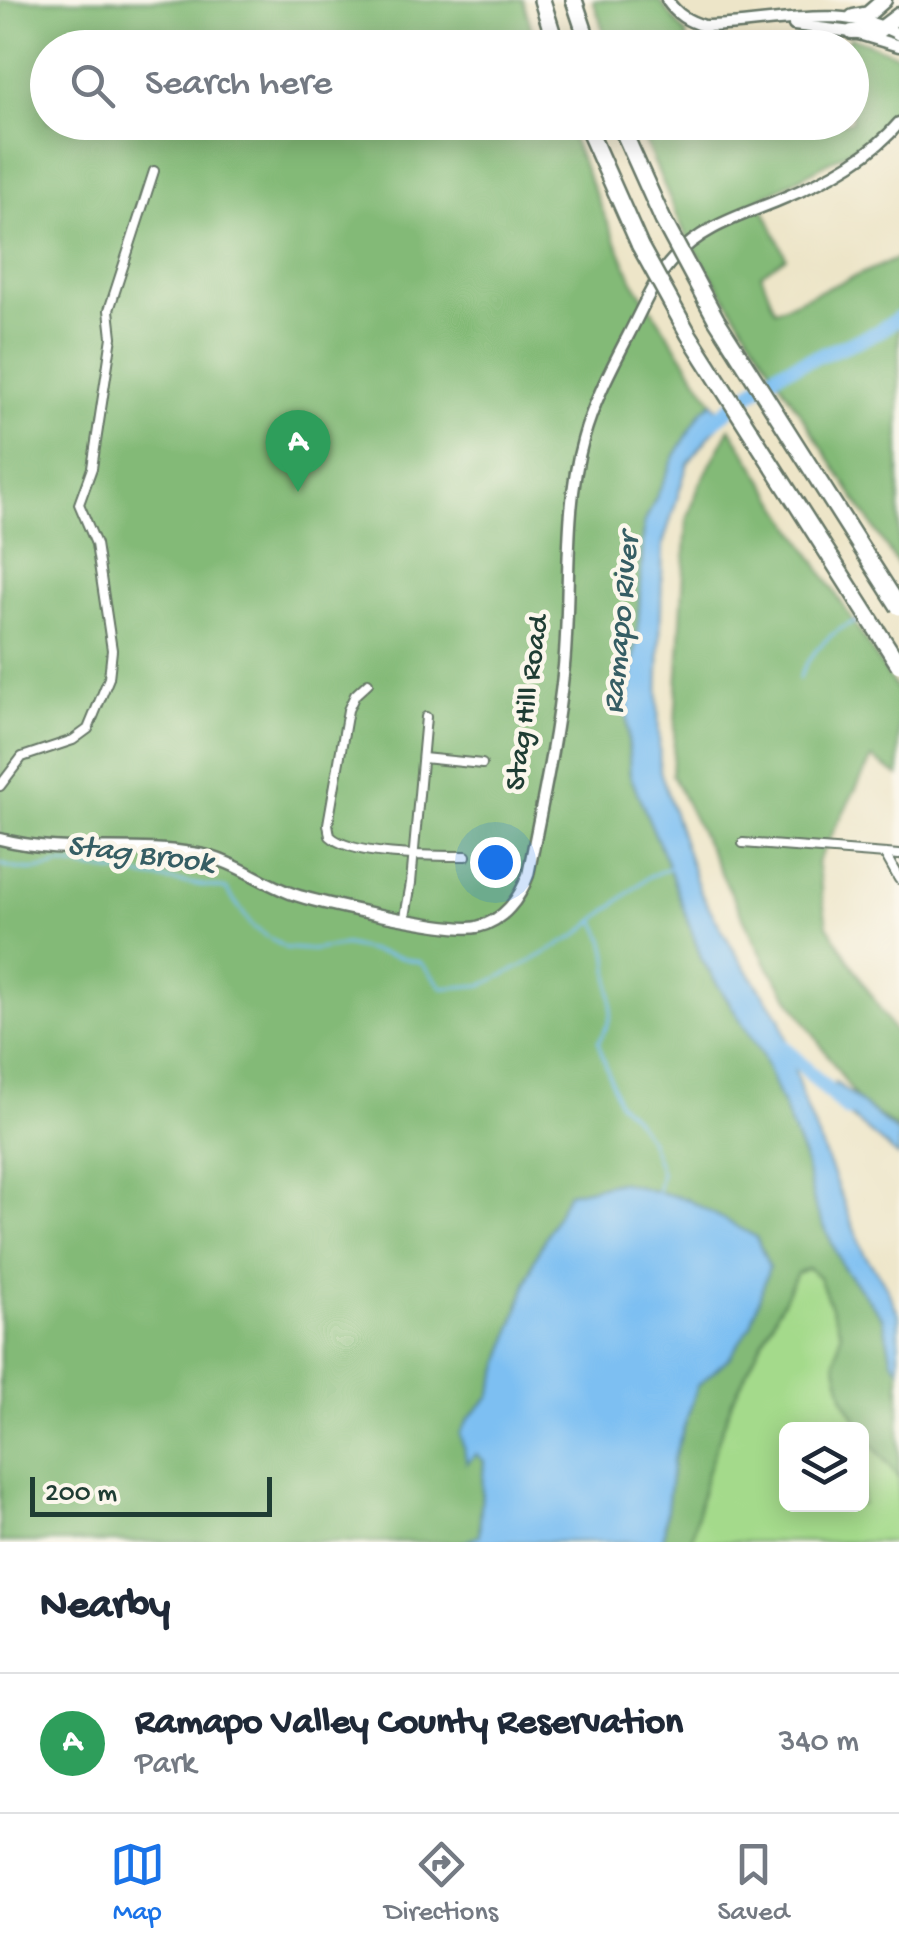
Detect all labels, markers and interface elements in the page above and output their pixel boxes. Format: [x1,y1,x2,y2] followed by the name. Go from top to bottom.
[30,30,869,140] search box
[65,58,120,113] icon: search
[145,63,332,107] text: Search here
[266,410,330,492] pin: A
[596,527,650,716] water label: Ramapo River
[499,611,559,793] street label: Stag Hill Road
[65,828,218,884] water label: Stag Brook
[470,837,521,888] your location
[779,1422,869,1512] map controls
[779,1422,869,1512] button: layers
[30,1472,272,1516] scale bar
[45,1478,117,1511] text: 200 m
[40,1583,170,1632] text: Nearby
[135,1702,683,1746] text: Ramapo Valley County Reservation
[63,1724,82,1762] text: A
[779,1724,859,1762] text: 340 m
[135,1746,196,1784] text: Park
[110,1837,165,1930] tab: Map
[384,1837,498,1930] tab: Directions
[717,1837,789,1930] tab: Saved

